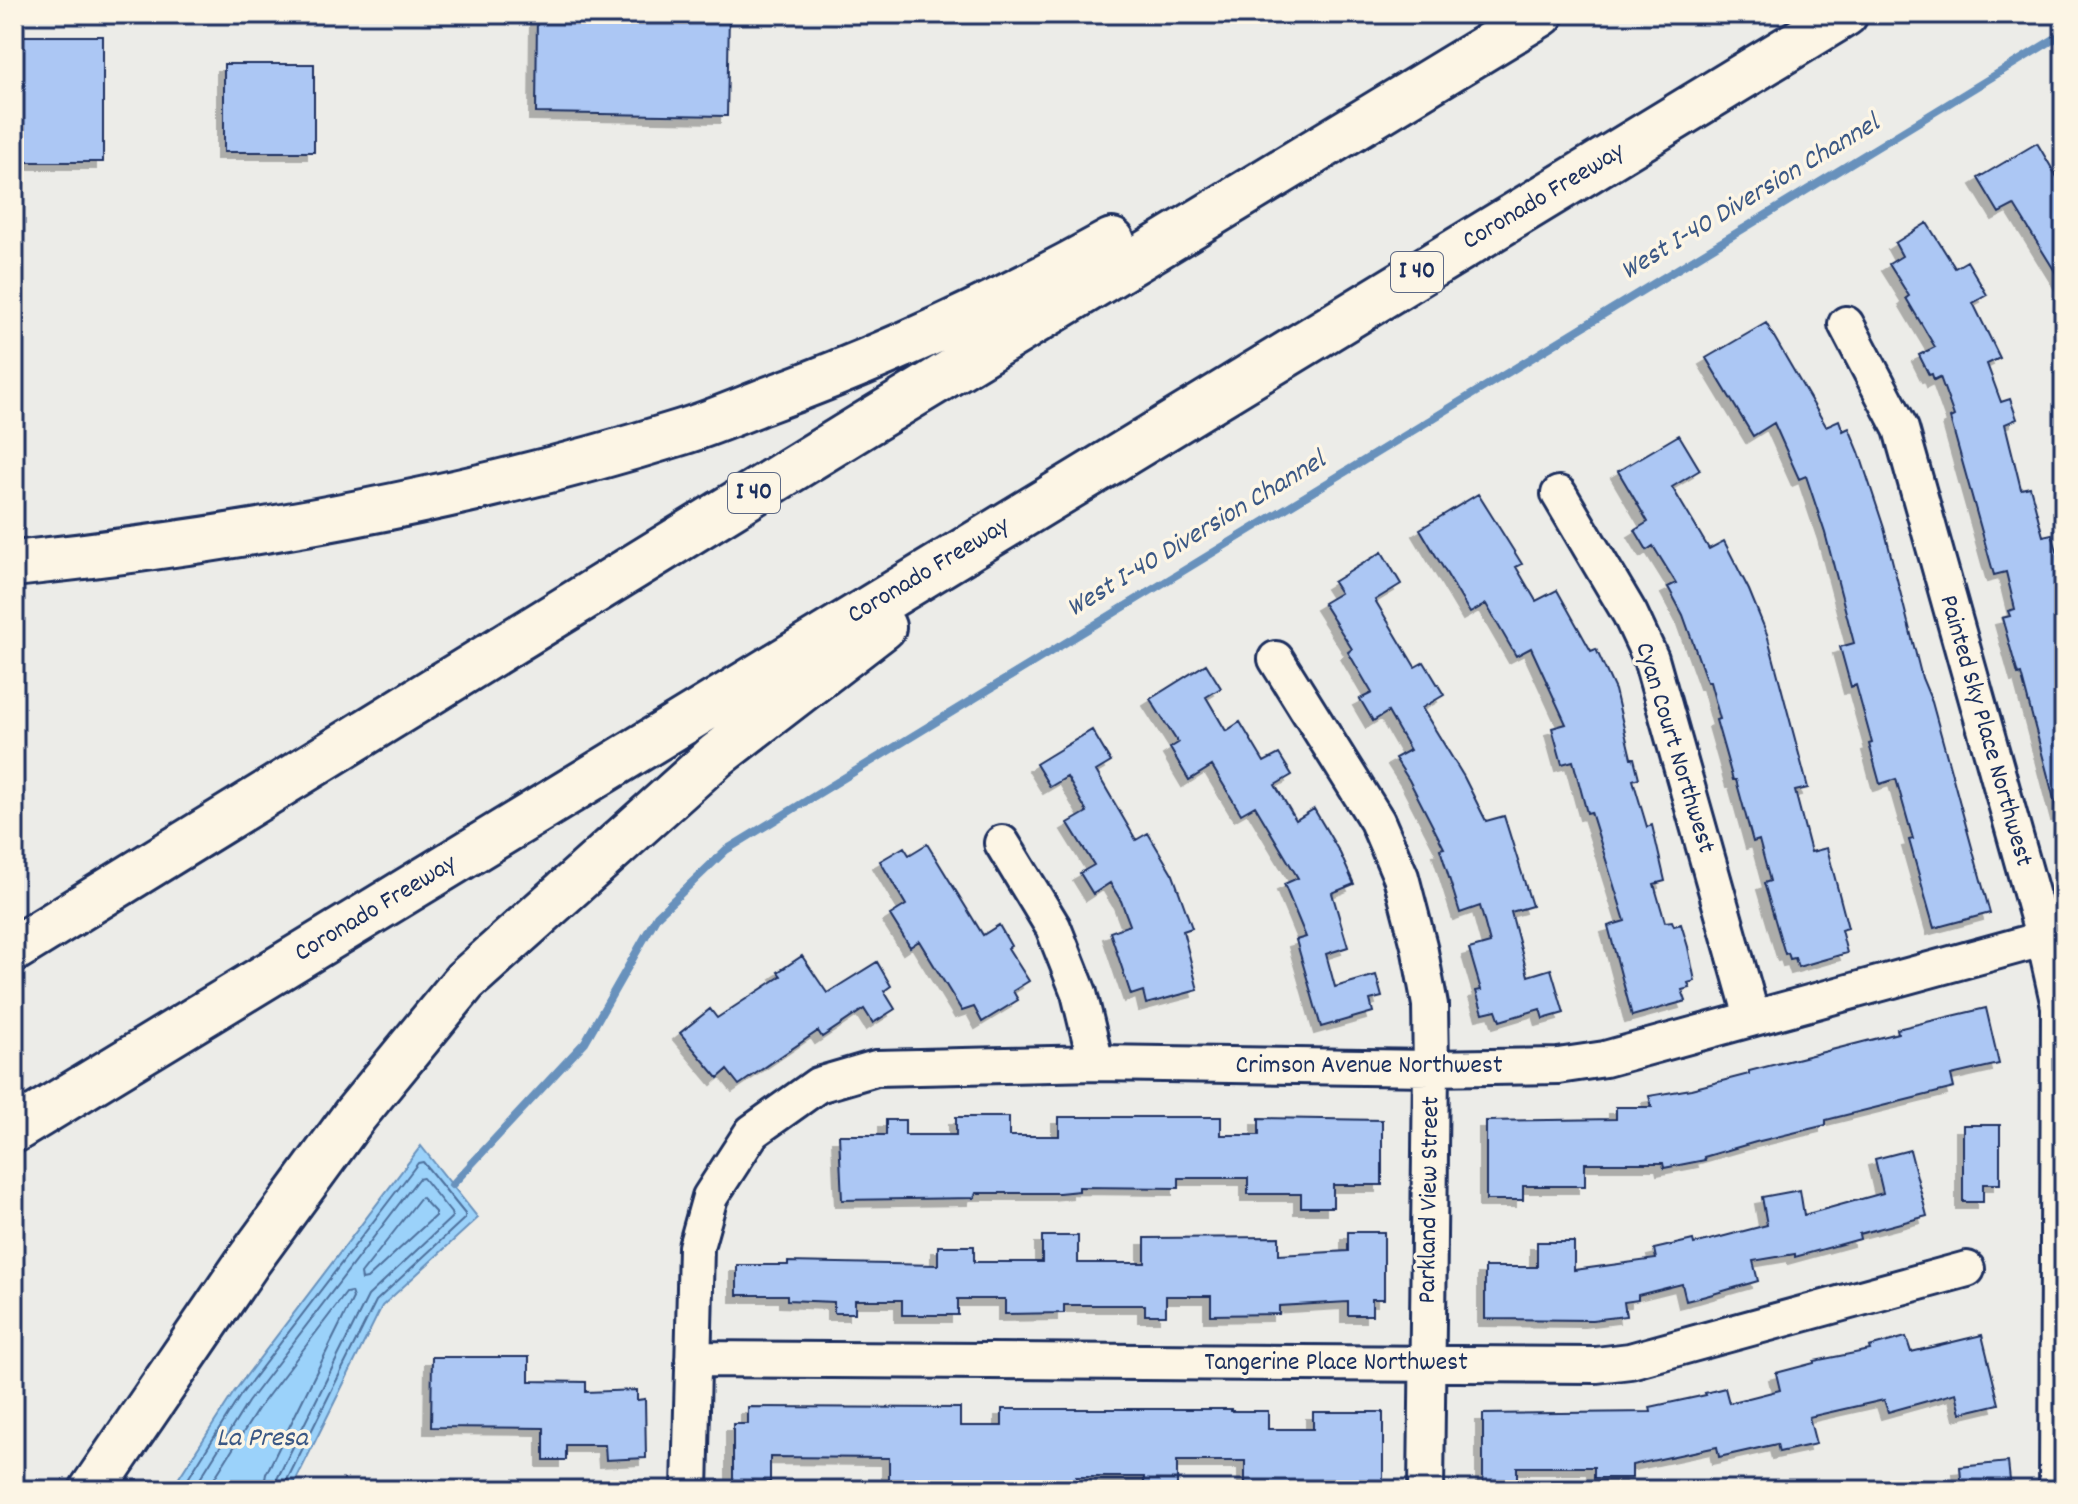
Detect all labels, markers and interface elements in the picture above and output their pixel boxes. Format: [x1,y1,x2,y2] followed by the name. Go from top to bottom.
[1614,104,1890,292] water label: West I-40 Diversion Channel
[1456,134,1632,260] street label: Coronado Freeway
[1391,252,1443,292] road number: I 40
[1060,441,1336,629] water label: West I-40 Diversion Channel
[728,473,780,513] road number: I 40
[841,508,1017,634] street label: Coronado Freeway
[1929,591,2042,871] street label: Painted Sky Place Northwest
[1624,638,1724,858] street label: Cyan Court Northwest
[288,846,464,972] street label: Coronado Freeway
[1236,1048,1503,1085] street label: Crimson Avenue Northwest
[1410,1096,1450,1304] street label: Parkland View Street
[1204,1345,1468,1382] street label: Tangerine Place Northwest
[216,1420,310,1460] water label: La Presa

